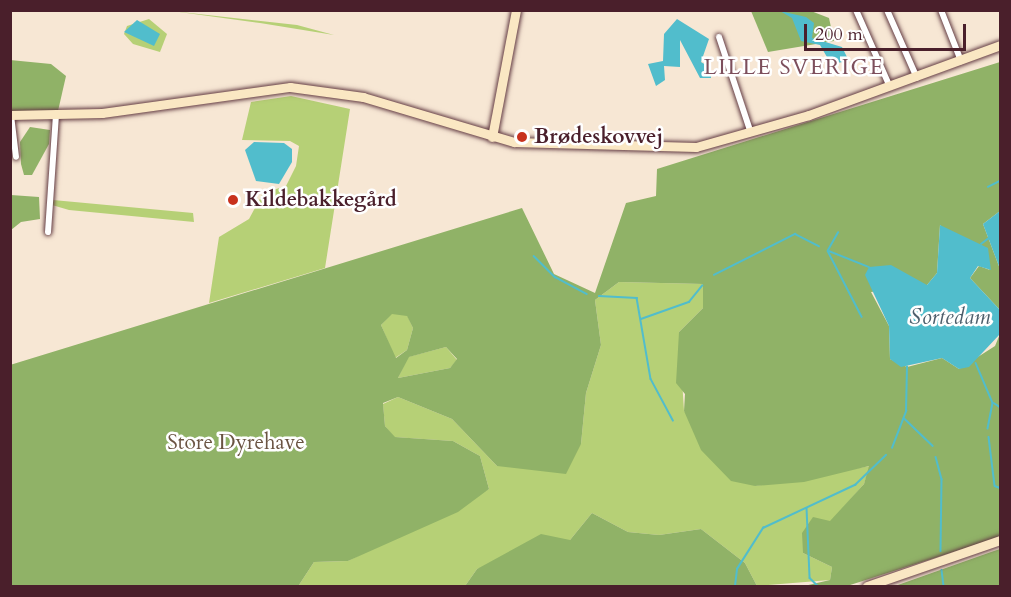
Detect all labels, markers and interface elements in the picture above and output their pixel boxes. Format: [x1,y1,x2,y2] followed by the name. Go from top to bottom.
[807,12,969,50] scale bar
[815,22,863,47] text: 200 m
[704,55,884,81] district label: LILLE SVERIGE
[534,124,663,150] place label: Brødeskovvej
[515,130,529,144] marker: Brødeskovvej
[245,187,397,213] place label: Kildebakkegård
[226,193,240,207] marker: Kildebakkegård
[909,305,991,331] water label: Sortedam
[167,430,305,456] park label: Store Dyrehave

